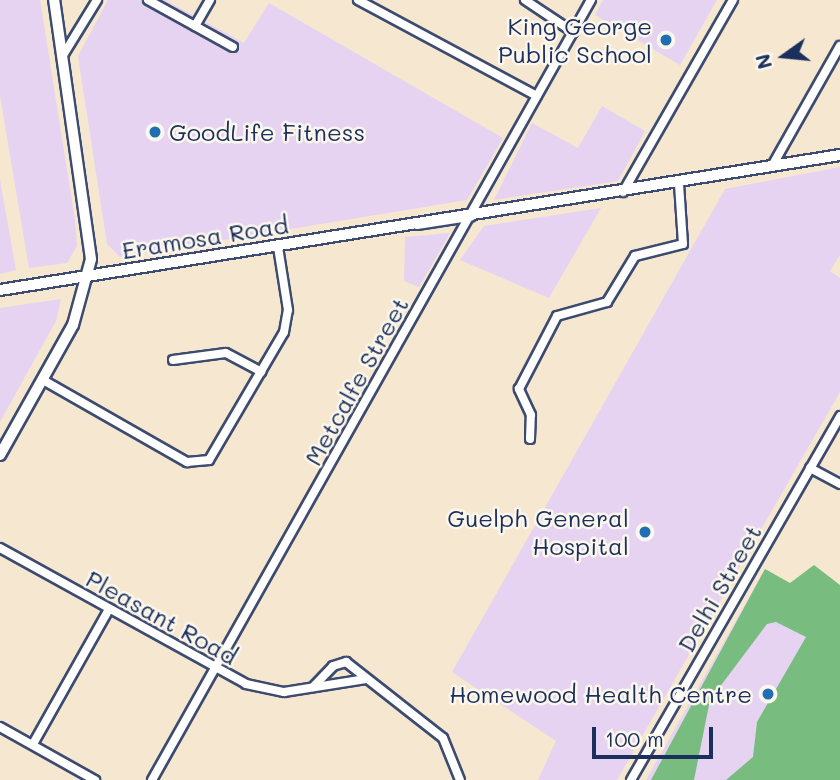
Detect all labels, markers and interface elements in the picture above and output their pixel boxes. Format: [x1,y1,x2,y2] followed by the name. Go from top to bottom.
[498,12,652,68] place label: King George Public School
[749,21,819,91] north arrow
[658,32,674,48] marker: King George Public School
[749,51,777,72] text: N
[169,118,365,146] place label: GoodLife Fitness
[147,124,163,140] marker: GoodLife Fitness
[120,210,290,264] street label: Eramosa Road
[298,292,414,470] street label: Metcalfe Street
[447,504,629,560] place label: Guelph General Hospital
[671,519,767,657] street label: Delhi Street
[635,522,655,542] marker: Guelph General Hospital
[81,564,243,670] street label: Pleasant Road
[449,680,752,708] place label: Homewood Health Centre
[758,684,778,704] marker: Homewood Health Centre
[595,714,716,758] scale bar
[605,725,664,752] text: 100 m

